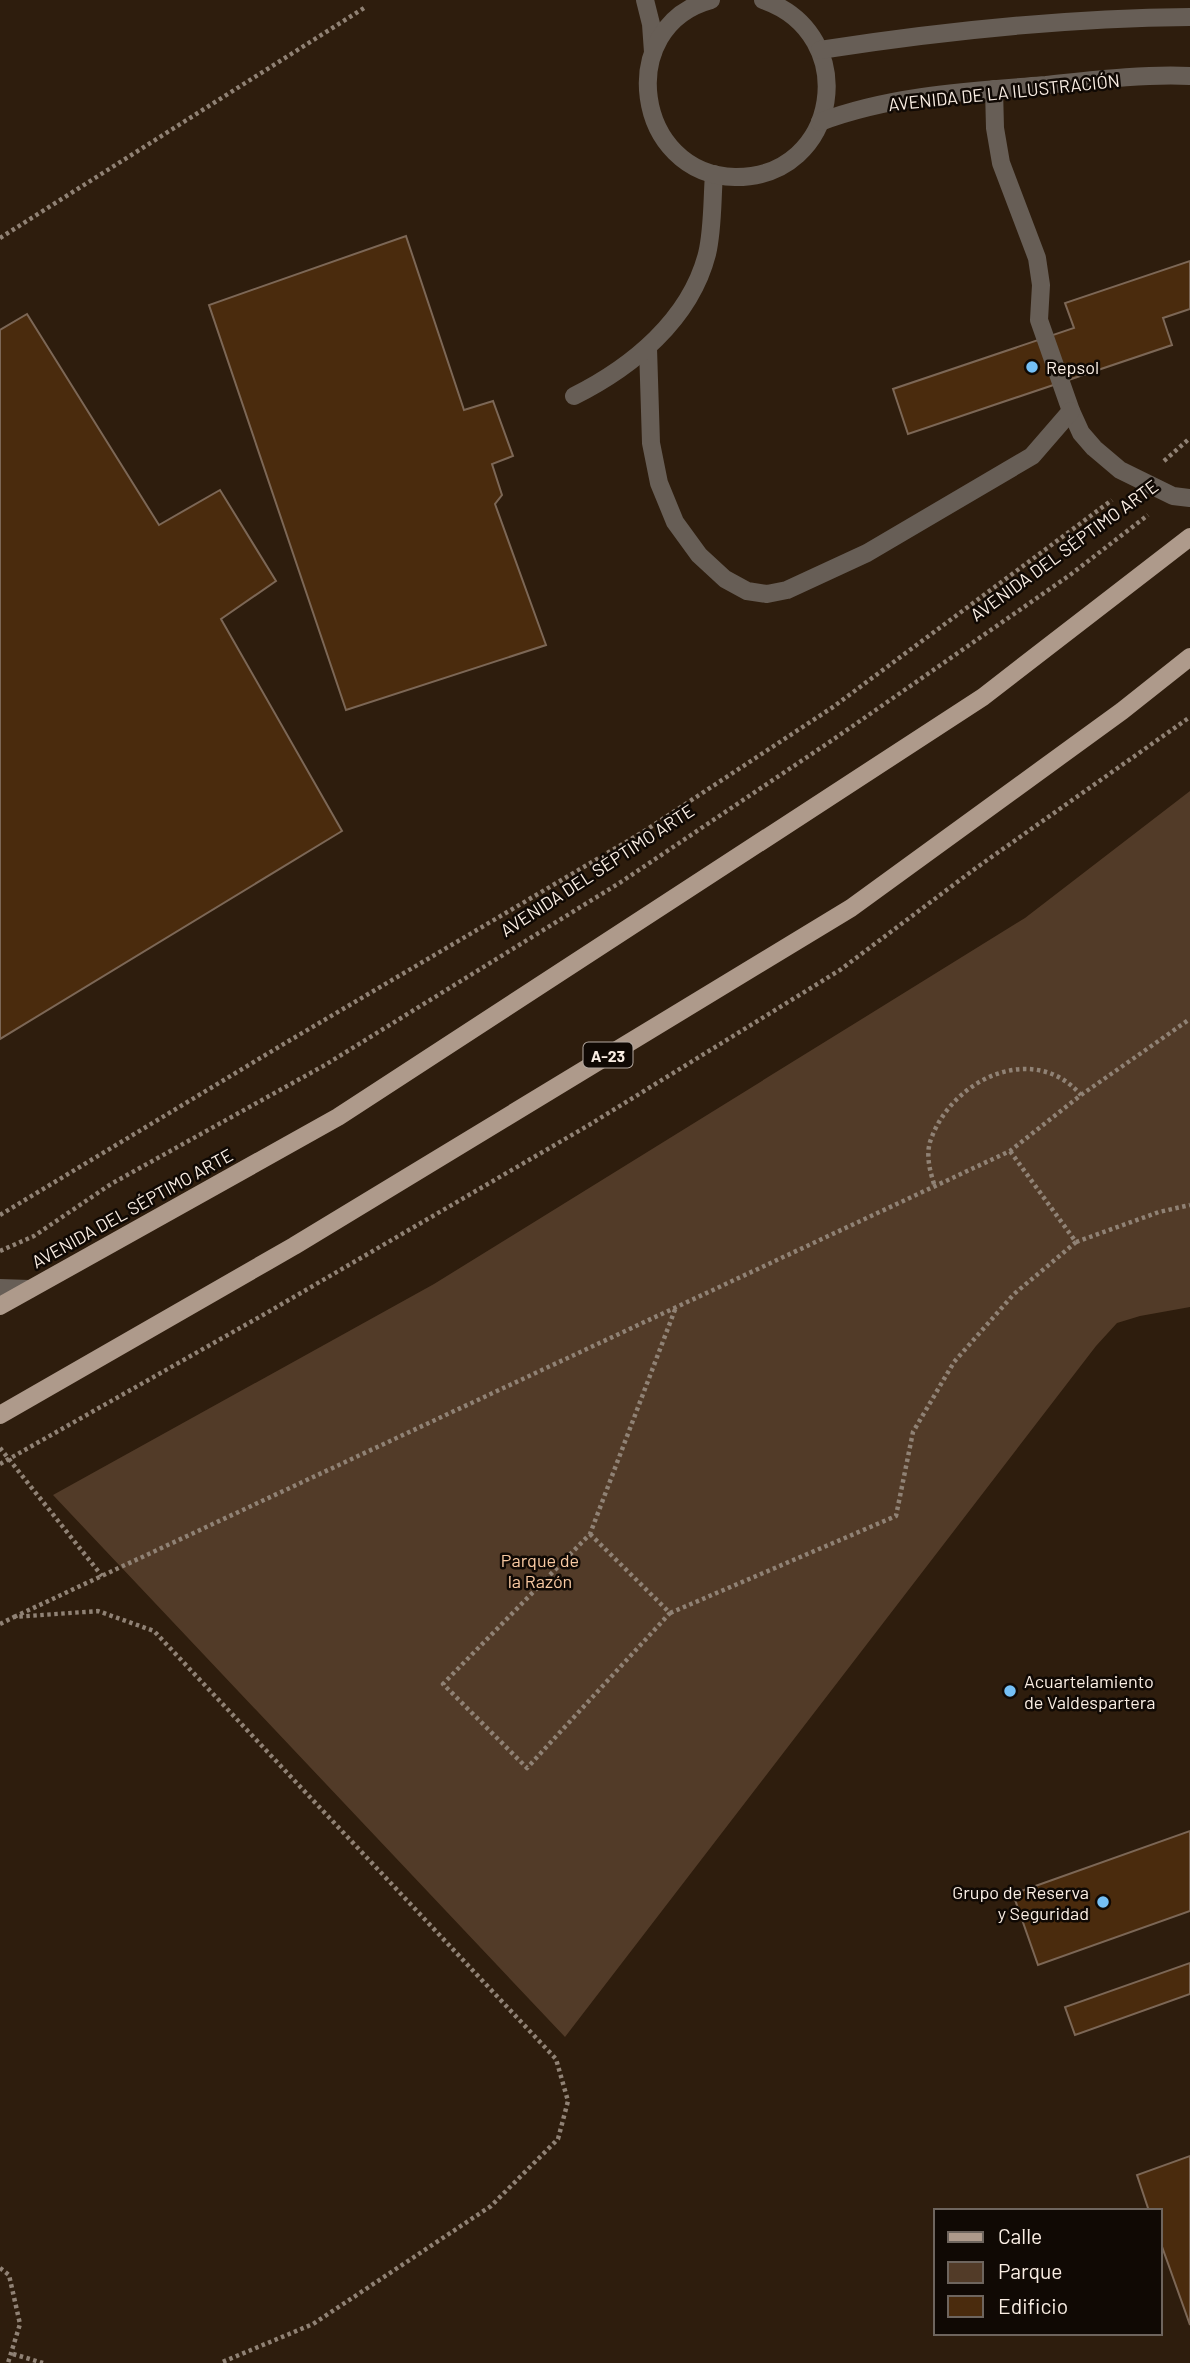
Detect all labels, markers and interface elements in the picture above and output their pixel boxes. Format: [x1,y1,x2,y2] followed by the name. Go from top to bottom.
[887,69,1121,115] street label: AVENIDA DE LA ILUSTRACIÓN
[1046,356,1099,378] place label: Repsol
[1024,359,1040,375] marker: Repsol
[966,474,1162,626] street label: AVENIDA DEL SÉPTIMO ARTE
[496,799,698,941] street label: AVENIDA DEL SÉPTIMO ARTE
[584,1042,632,1068] road number: A-23
[27,1143,237,1273] street label: AVENIDA DEL SÉPTIMO ARTE
[501,1549,579,1592] park label: Parque de la Razón
[1024,1670,1156,1713] place label: Acuartelamiento de Valdespartera
[1002,1683,1018,1699] marker: Acuartelamiento de Valdespartera
[952,1881,1089,1924] place label: Grupo de Reserva y Seguridad
[1095,1894,1111,1910] marker: Grupo de Reserva y Seguridad
[934,2209,1162,2335] legend
[998,2223,1042,2248] text: Calle
[998,2258,1063,2283] text: Parque
[998,2293,1068,2318] text: Edificio

